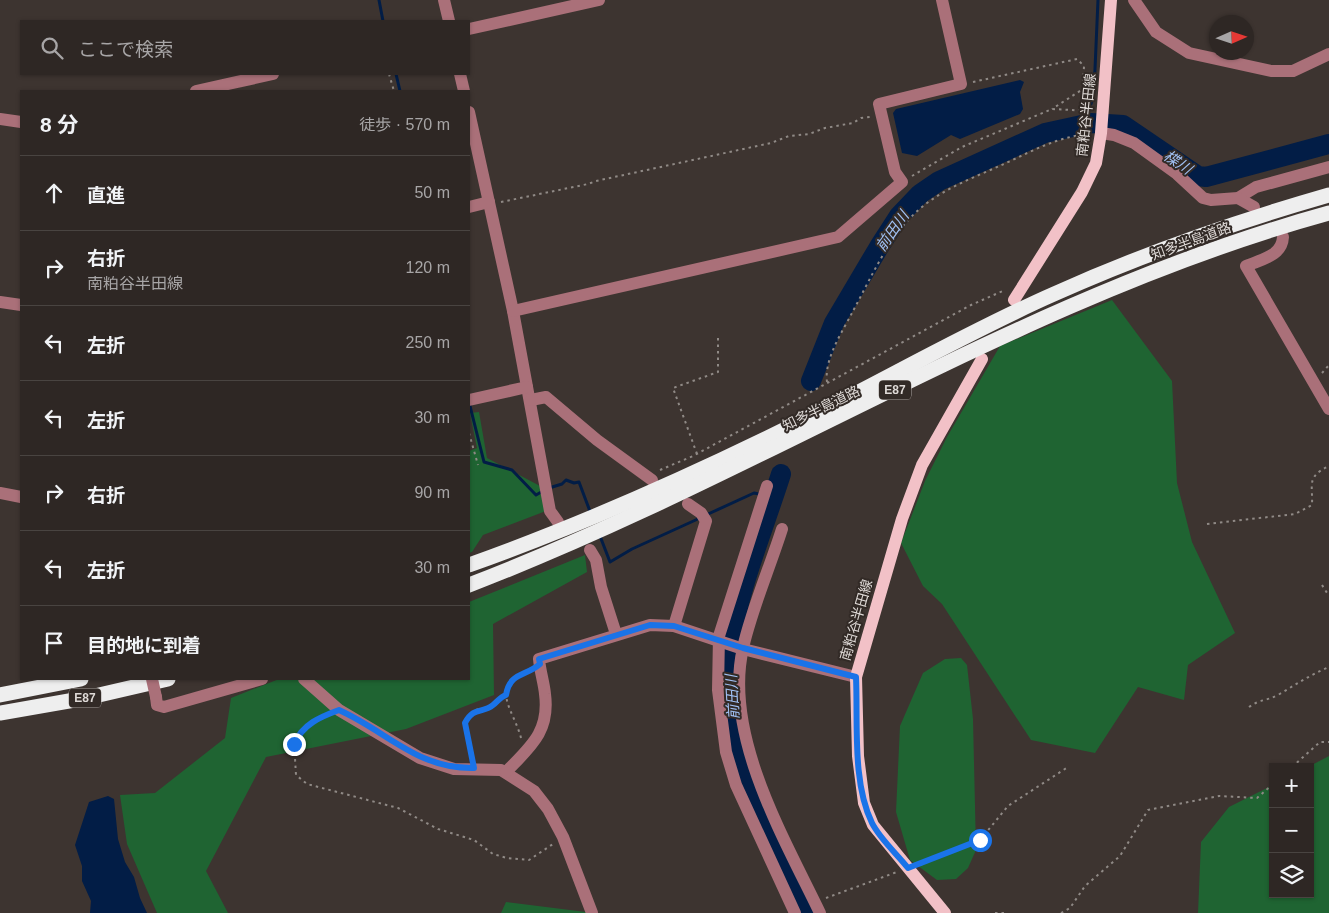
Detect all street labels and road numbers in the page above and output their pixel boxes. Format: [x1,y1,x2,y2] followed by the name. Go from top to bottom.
[1074,72,1098,158] street label: 南粕谷半田線
[1149,219,1233,263] street label: 知多半島道路
[879,380,911,400] road number: E87
[780,382,862,434] street label: 知多半島道路
[837,577,875,663] street label: 南粕谷半田線
[69,688,101,708] road number: E87

